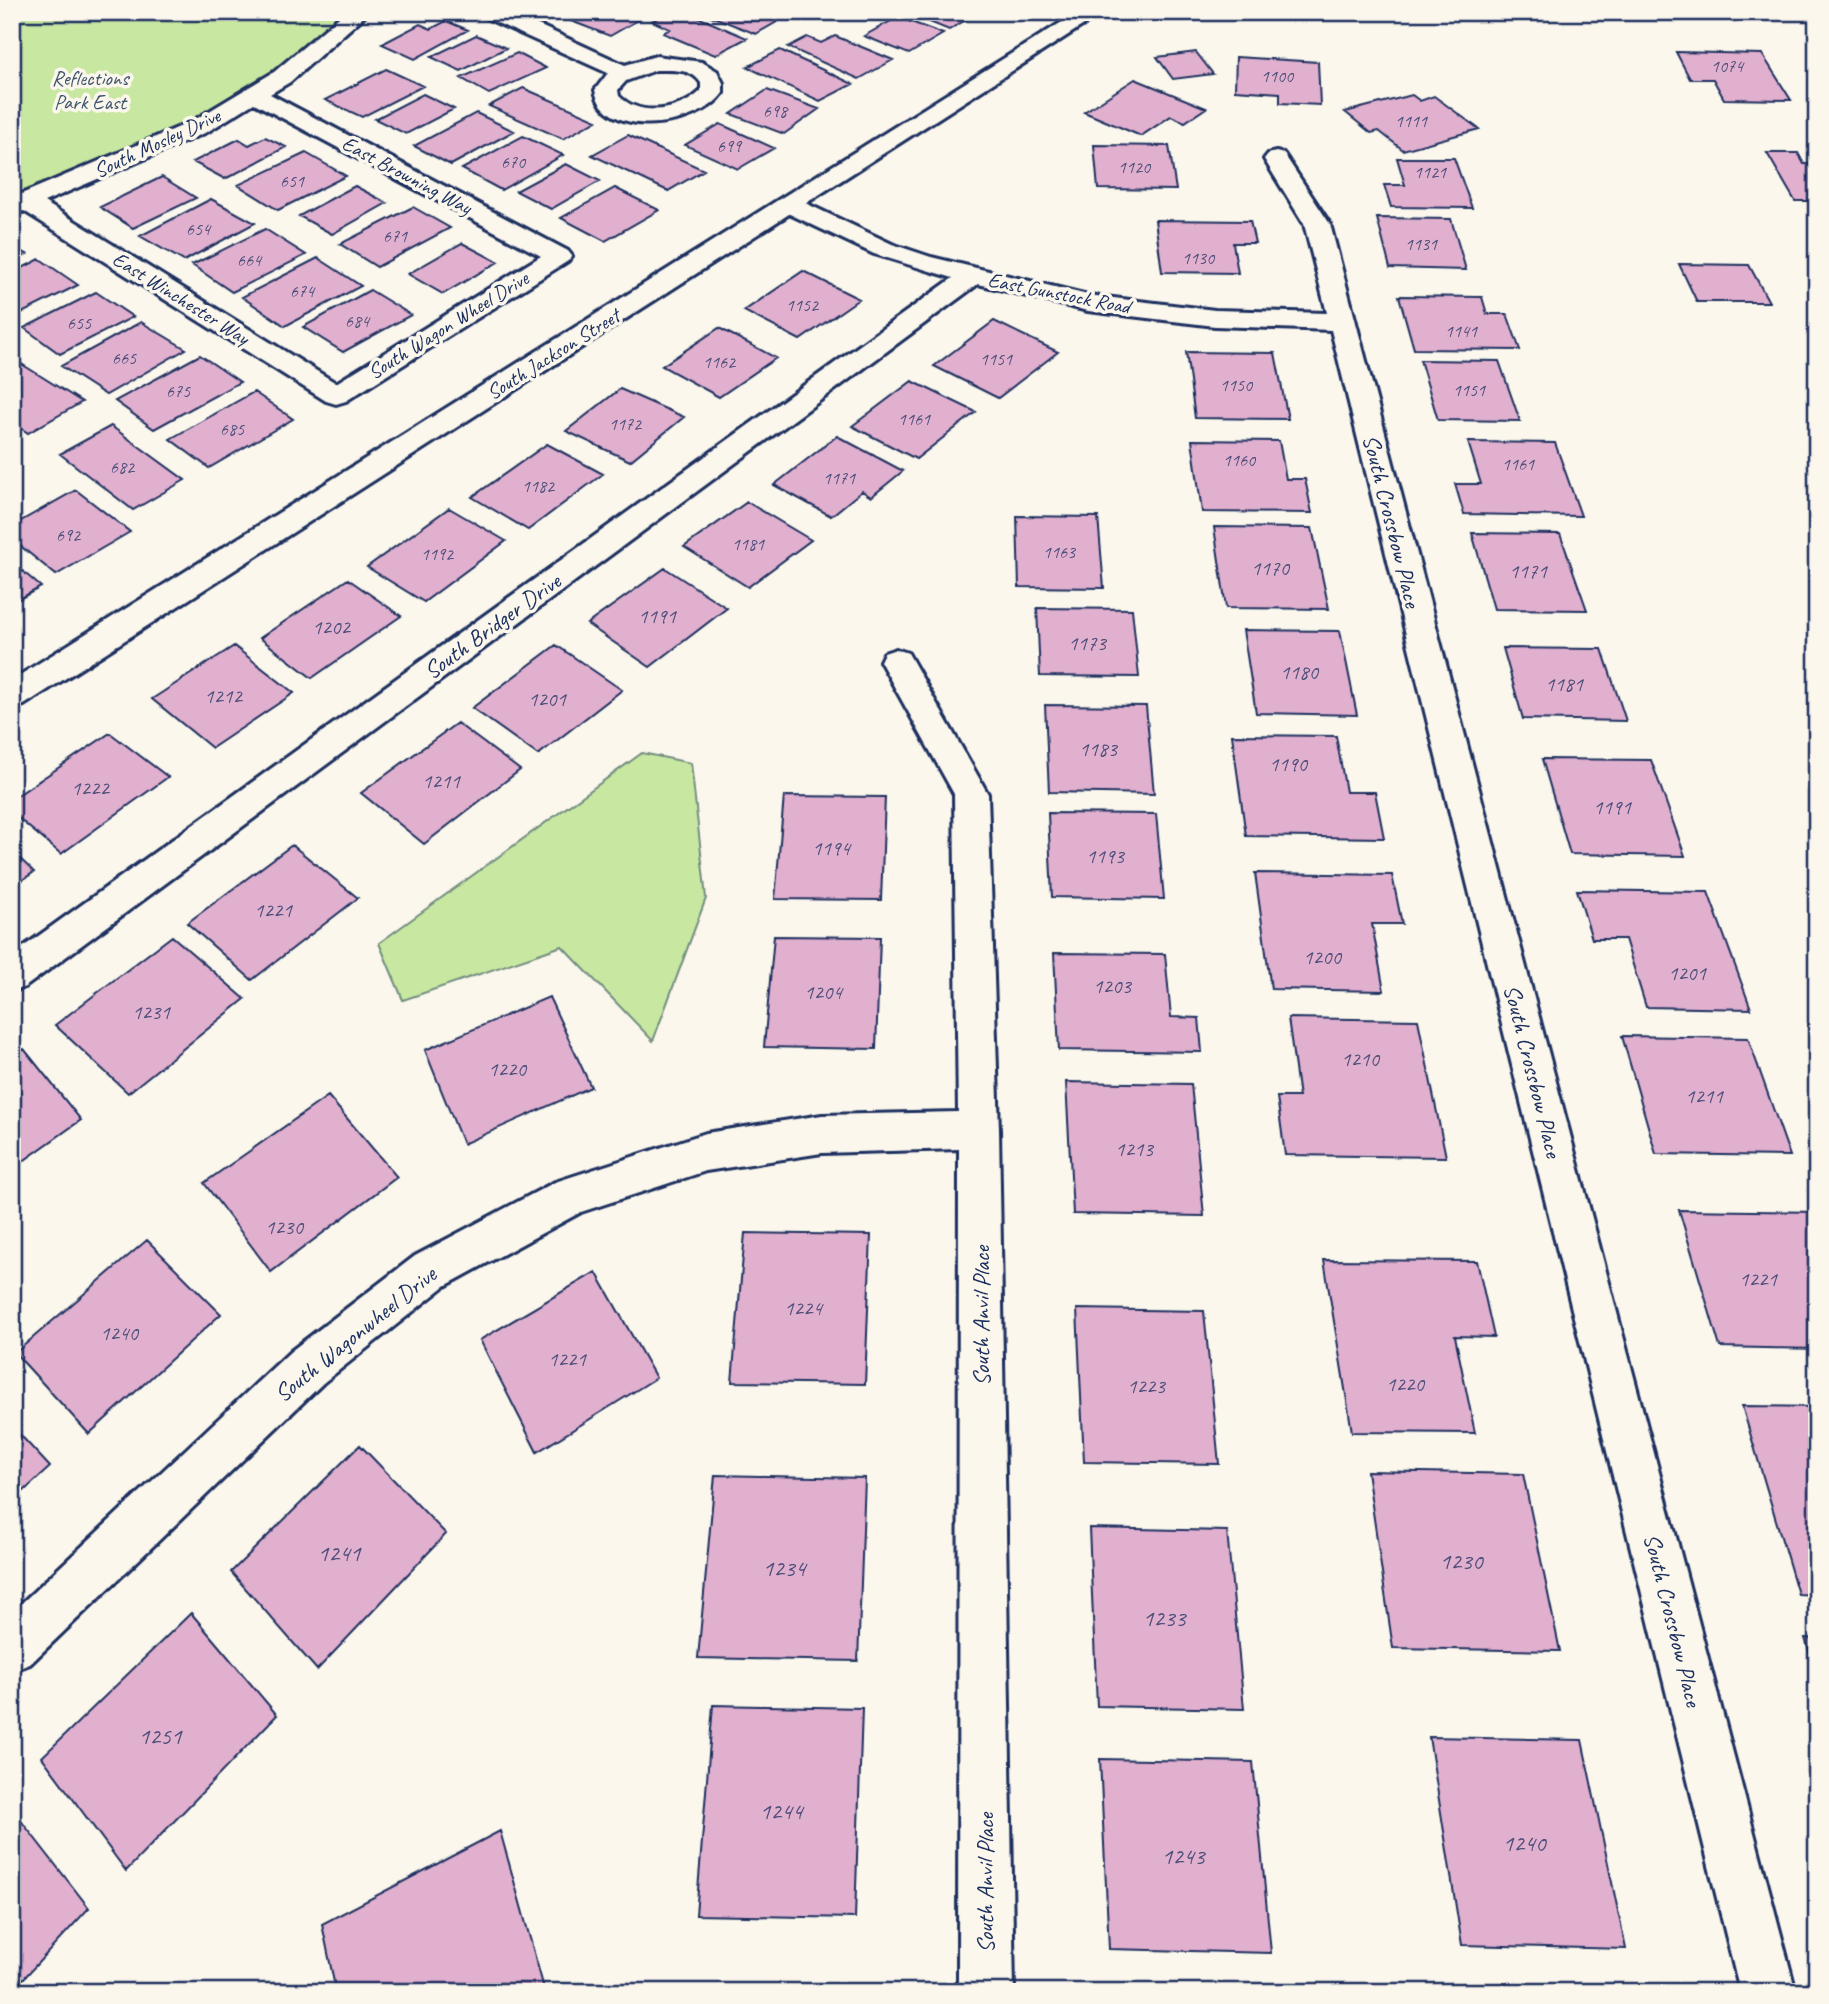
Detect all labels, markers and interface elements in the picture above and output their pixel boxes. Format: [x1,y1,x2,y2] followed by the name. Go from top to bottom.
[1711,55,1745,77] house number: 1074
[52,65,130,115] park label: Reflections Park East
[1261,65,1295,87] house number: 1100
[763,100,789,122] house number: 698
[90,102,225,184] street label: South Mosley Drive
[1395,110,1428,132] house number: 1111
[338,130,478,221] street label: East Browning Way
[717,135,743,157] house number: 699
[501,151,527,173] house number: 670
[1118,156,1152,178] house number: 1120
[1414,161,1447,183] house number: 1121
[280,170,305,192] house number: 651
[186,218,212,240] house number: 654
[383,225,408,247] house number: 671
[1405,233,1438,255] house number: 1131
[108,246,256,351] street label: East Winchester Way
[1182,247,1216,269] house number: 1130
[237,249,263,271] house number: 664
[363,264,534,385] street label: South Wagon Wheel Drive
[986,266,1136,320] street label: East Gunstock Road
[290,280,316,302] house number: 674
[786,294,820,316] house number: 1152
[482,301,627,405] street label: South Jackson Street
[345,310,371,332] house number: 684
[67,312,92,334] house number: 655
[1445,320,1478,342] house number: 1141
[112,347,137,369] house number: 665
[980,348,1013,370] house number: 1151
[703,351,737,373] house number: 1162
[1220,374,1254,396] house number: 1150
[1453,379,1486,401] house number: 1151
[166,380,191,402] house number: 675
[898,408,931,430] house number: 1161
[609,413,643,435] house number: 1172
[220,418,245,440] house number: 685
[1356,432,1428,613] street label: South Crossbow Place
[1223,449,1257,471] house number: 1160
[1502,453,1535,475] house number: 1161
[110,456,136,478] house number: 682
[823,467,856,489] house number: 1171
[522,475,556,497] house number: 1182
[56,524,82,546] house number: 692
[732,533,765,555] house number: 1181
[1043,541,1077,563] house number: 1163
[421,543,455,565] house number: 1192
[1251,555,1290,581] house number: 1170
[1509,558,1548,584] house number: 1171
[418,565,568,686] street label: South Bridger Drive
[638,603,677,629] house number: 1191
[312,614,351,640] house number: 1202
[1068,630,1107,656] house number: 1173
[1280,659,1319,685] house number: 1180
[1545,671,1584,697] house number: 1181
[204,683,243,709] house number: 1212
[528,686,567,712] house number: 1201
[1079,736,1118,762] house number: 1183
[1269,751,1308,777] house number: 1190
[422,768,461,794] house number: 1211
[71,775,110,801] house number: 1222
[1593,794,1632,820] house number: 1191
[812,835,852,861] house number: 1194
[1086,843,1125,869] house number: 1193
[254,897,293,923] house number: 1221
[1303,944,1342,970] house number: 1200
[1668,960,1707,986] house number: 1201
[1093,973,1132,999] house number: 1203
[804,979,844,1005] house number: 1204
[1497,982,1569,1163] street label: South Crossbow Place
[132,999,171,1025] house number: 1231
[1341,1046,1380,1072] house number: 1210
[488,1056,527,1082] house number: 1220
[1685,1083,1724,1109] house number: 1211
[1115,1136,1154,1162] house number: 1213
[265,1214,304,1240] house number: 1230
[966,1244,996,1386] street label: South Anvil Place
[268,1258,444,1409] street label: South Wagonwheel Drive
[1739,1266,1778,1292] house number: 1221
[784,1295,824,1321] house number: 1224
[100,1320,139,1346] house number: 1240
[548,1346,587,1372] house number: 1221
[1386,1371,1425,1397] house number: 1220
[1127,1373,1166,1399] house number: 1223
[1637,1531,1709,1712] street label: South Crossbow Place
[317,1538,362,1568] house number: 1241
[1439,1546,1485,1576] house number: 1230
[762,1553,808,1583] house number: 1234
[1142,1603,1188,1633] house number: 1233
[138,1721,183,1751] house number: 1251
[759,1796,805,1826] house number: 1244
[970,1811,1000,1953] street label: South Anvil Place
[1502,1828,1548,1858] house number: 1240
[1161,1841,1207,1871] house number: 1243

